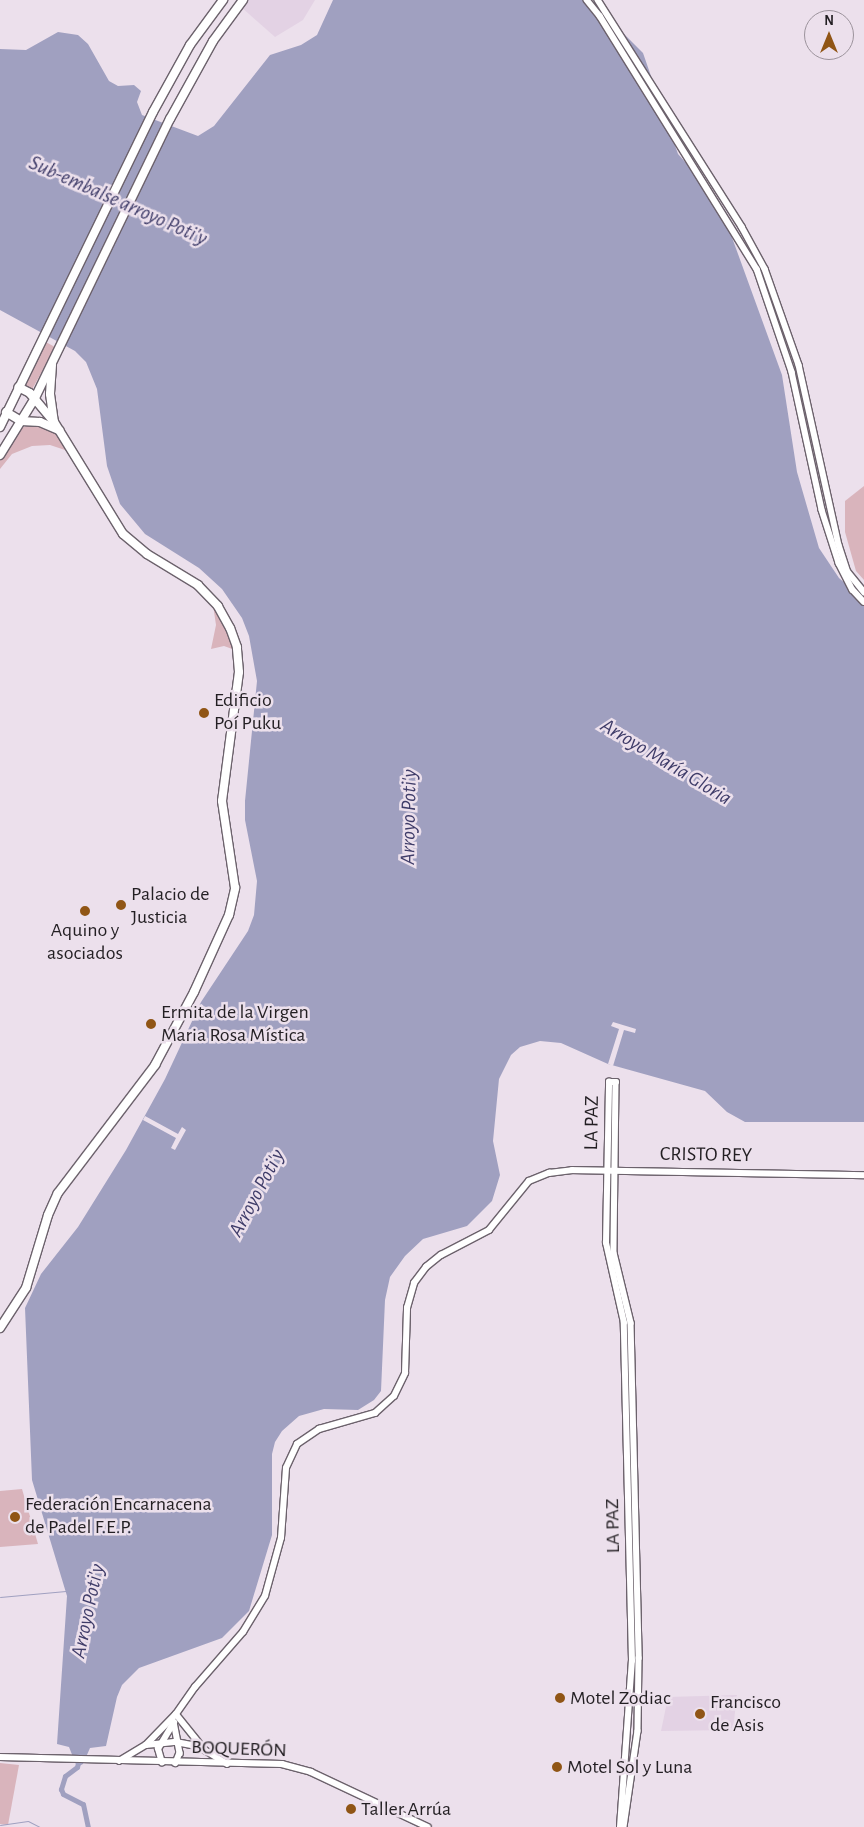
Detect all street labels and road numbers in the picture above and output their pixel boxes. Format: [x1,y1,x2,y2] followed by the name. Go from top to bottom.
[580,1095,604,1151] street label: LA PAZ
[660,1142,752,1168] street label: CRISTO REY
[601,1498,625,1554] street label: LA PAZ
[191,1735,287,1763] street label: BOQUERÓN

